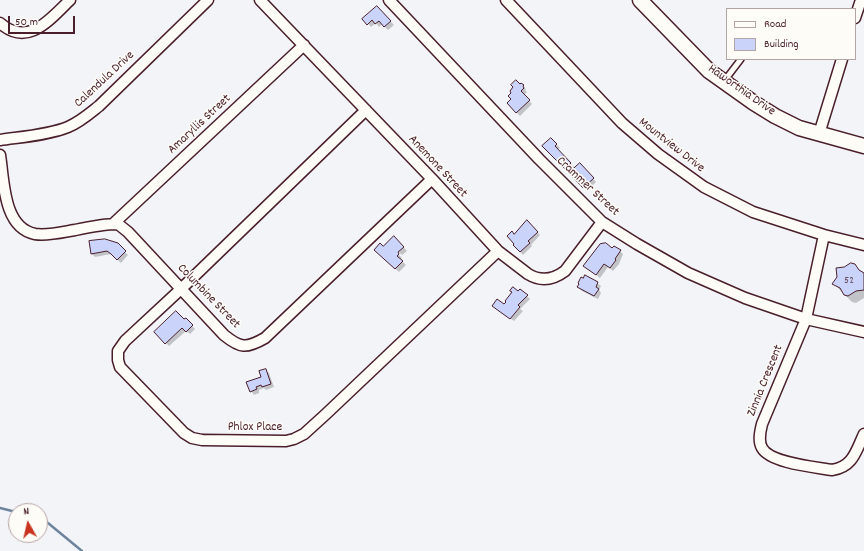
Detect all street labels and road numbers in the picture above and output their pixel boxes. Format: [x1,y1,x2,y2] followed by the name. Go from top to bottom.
[72,48,138,112] street label: Calendula Drive
[704,62,778,120] street label: Haworthia Drive
[165,92,235,158] street label: Amaryllis Street
[635,115,707,177] street label: Mountview Drive
[404,132,470,202] street label: Anemone Street
[552,154,622,220] street label: Crammer Street
[173,261,243,333] street label: Columbine Street
[745,343,787,419] street label: Zinnia Crescent
[228,420,282,436] street label: Phlox Place

